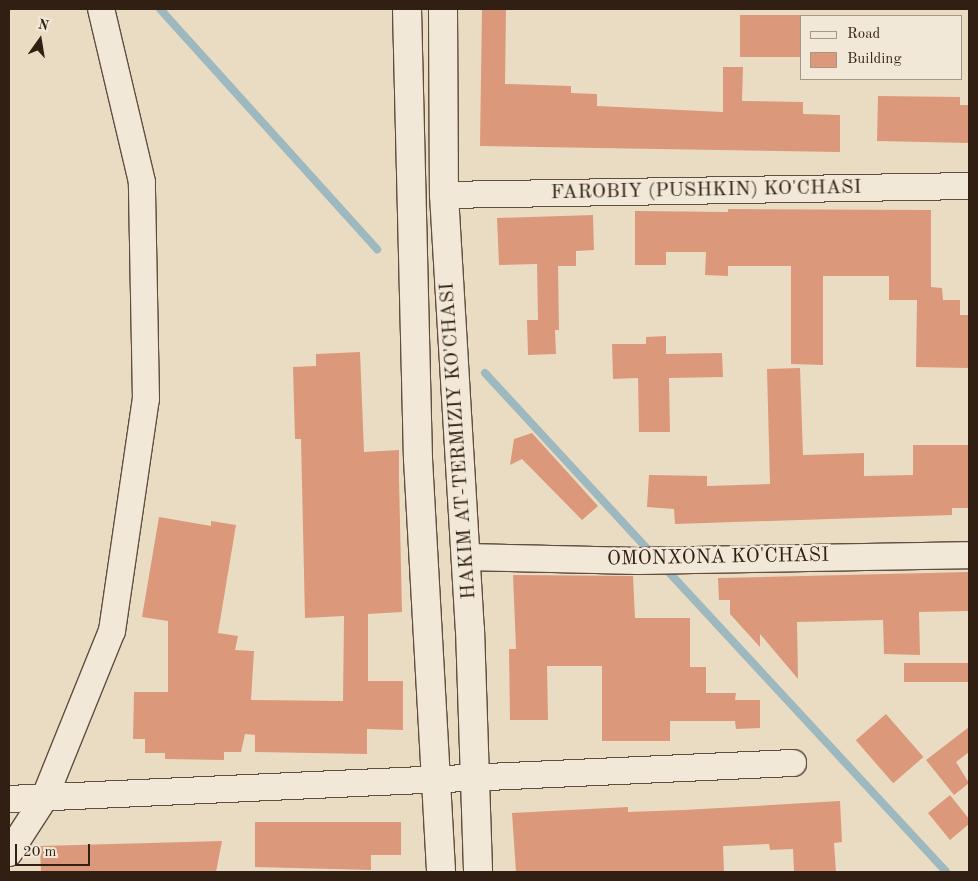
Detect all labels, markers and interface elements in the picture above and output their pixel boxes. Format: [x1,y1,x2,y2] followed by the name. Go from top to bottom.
[15,15,65,65] north arrow
[800,15,963,80] legend
[37,17,50,33] text: N
[847,27,880,42] text: Road
[847,52,902,67] text: Building
[550,176,862,206] street label: FAROBIY (PUSHKIN) KO'CHASI
[436,282,482,600] street label: HAKIM AT-TERMIZIY KO'CHASI
[607,544,829,572] street label: OMONXONA KO'CHASI
[18,834,92,866] scale bar
[23,845,57,860] text: 20 m

